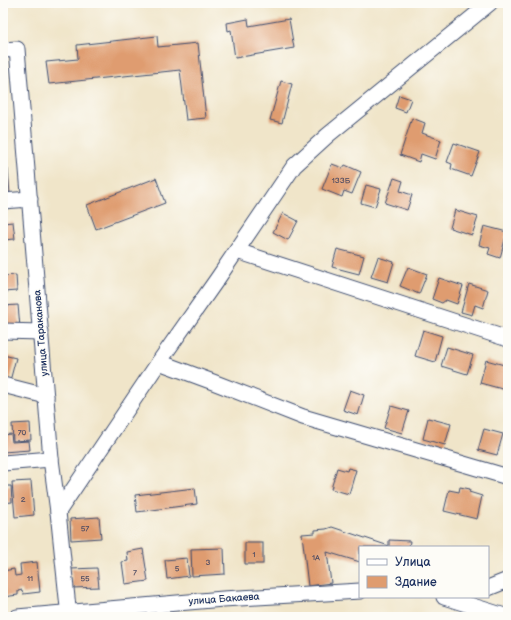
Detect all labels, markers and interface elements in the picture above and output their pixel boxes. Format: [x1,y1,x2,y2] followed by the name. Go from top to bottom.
[332,176,351,185] house number: 133Б
[31,289,51,377] street label: улица Тараканова
[18,428,27,437] house number: 70
[21,495,26,504] house number: 2
[81,524,89,533] house number: 57
[359,546,489,598] legend
[252,550,256,559] house number: 1
[312,553,320,562] house number: 1А
[395,555,431,570] text: Улица
[206,558,211,567] house number: 3
[175,564,180,573] house number: 5
[133,568,137,577] house number: 7
[27,574,33,583] house number: 11
[80,574,90,583] house number: 55
[395,575,437,590] text: Здание
[188,591,260,607] street label: улица Бакаева

